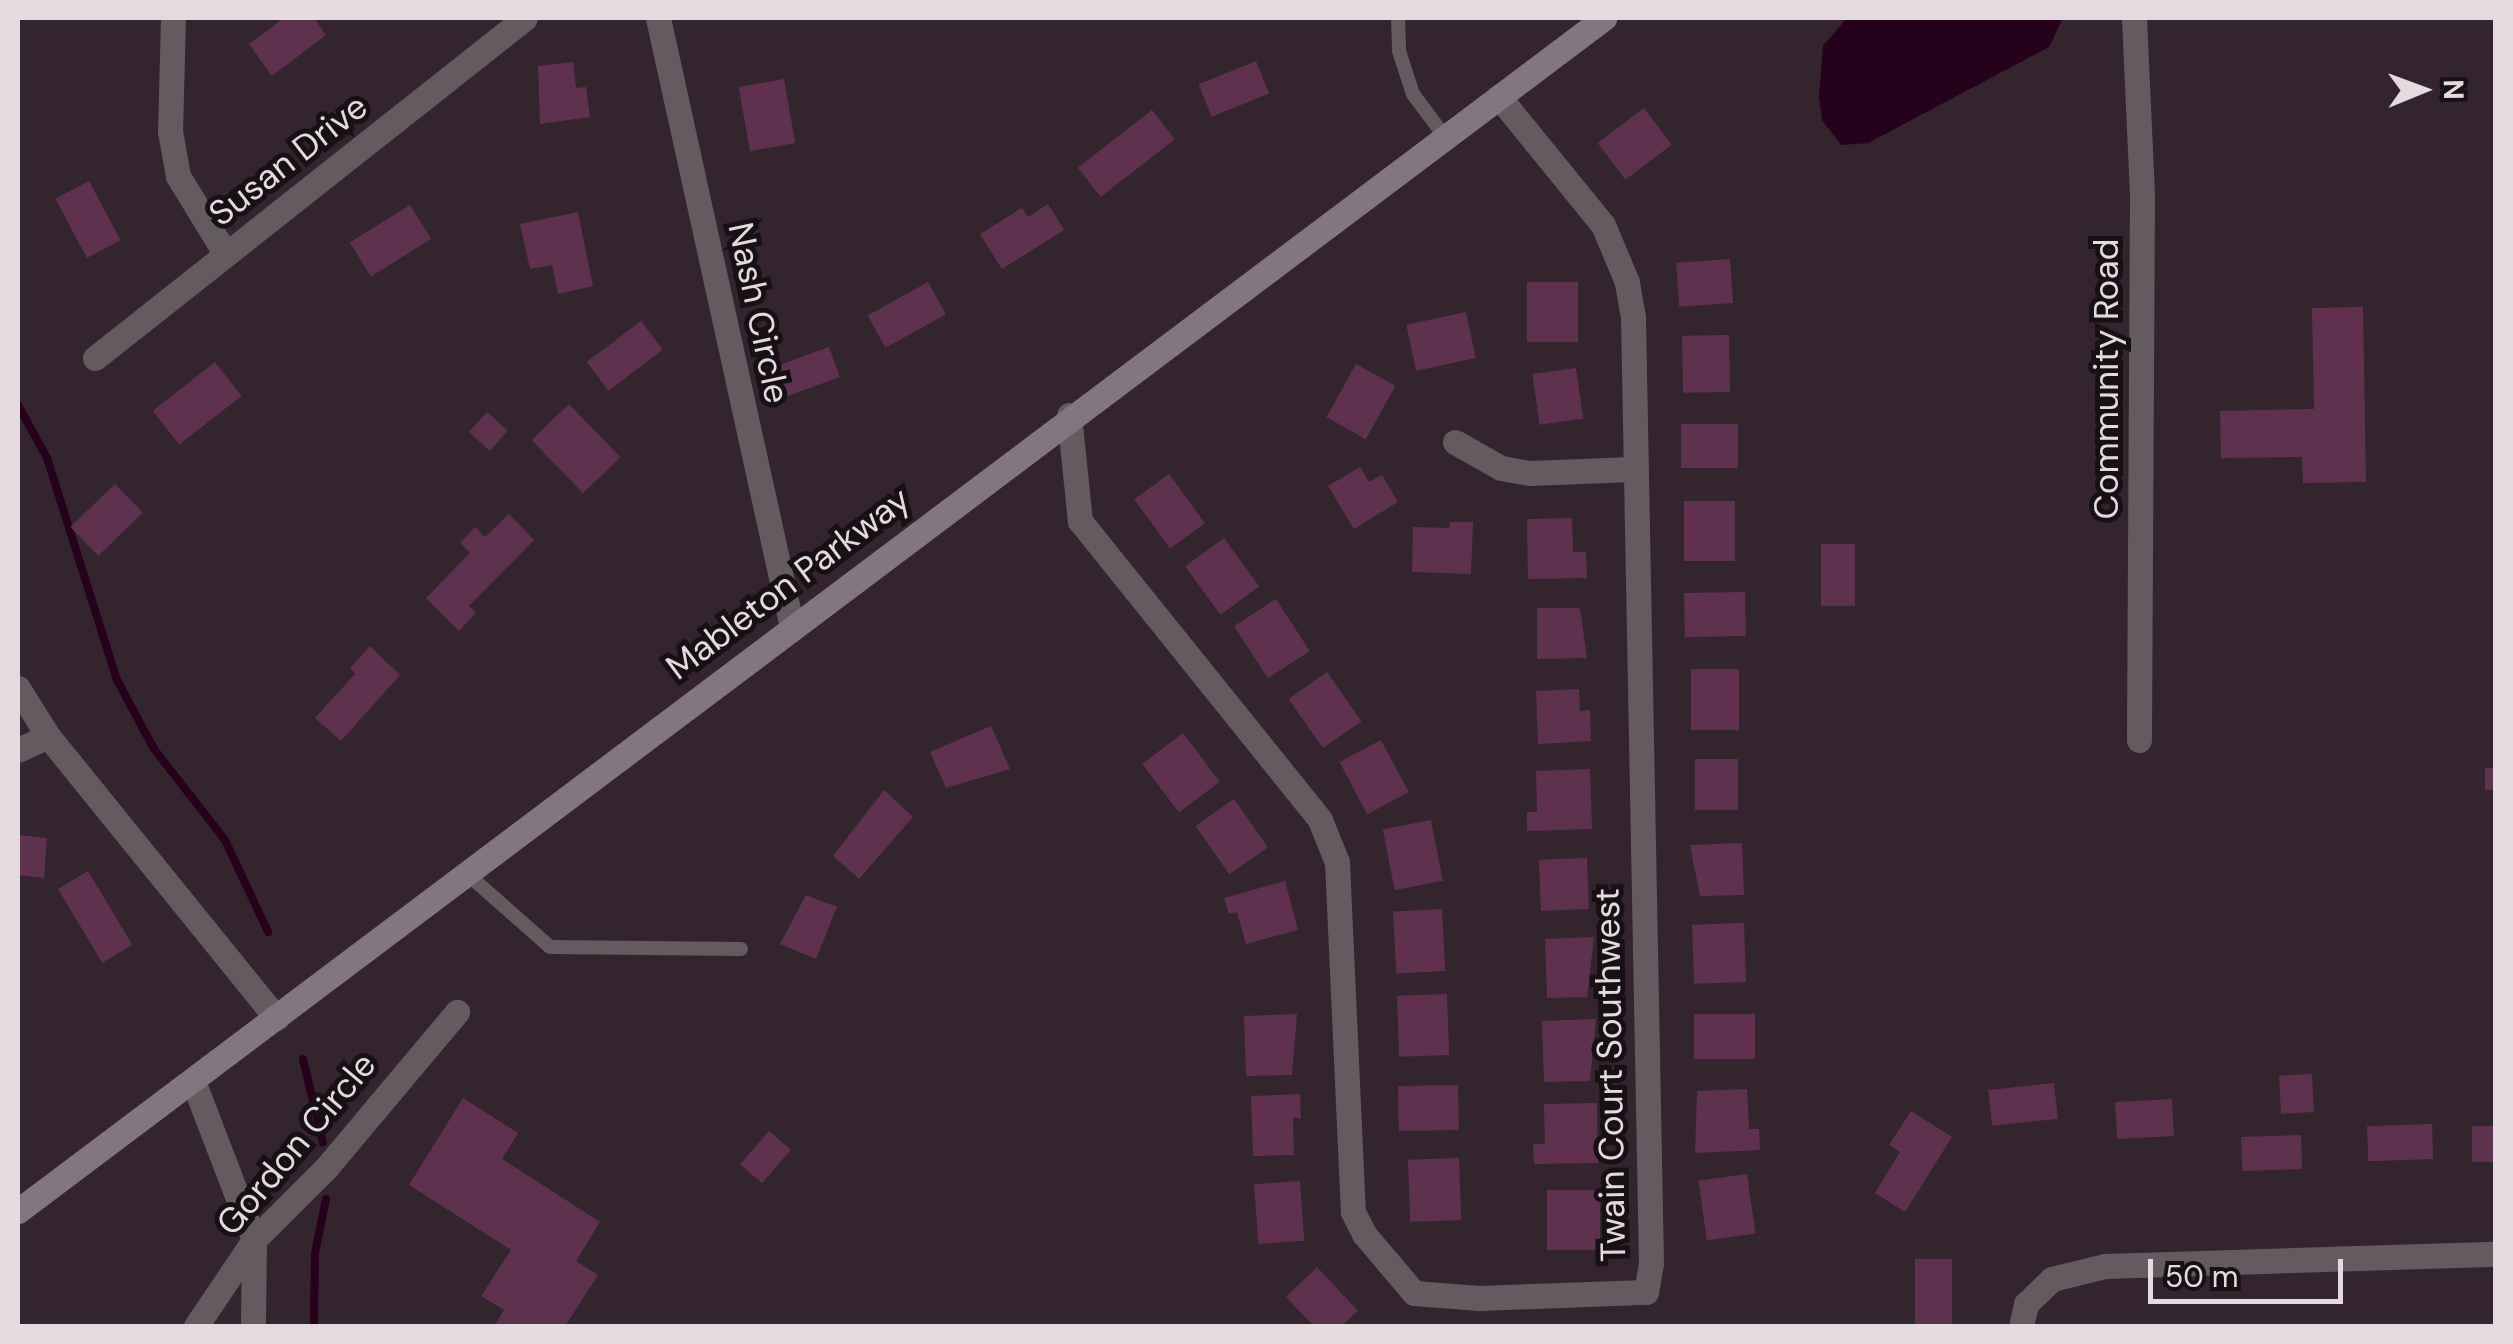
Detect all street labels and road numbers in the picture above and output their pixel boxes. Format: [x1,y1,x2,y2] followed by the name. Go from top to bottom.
[201,85,375,235] street label: Susan Drive
[719,219,799,407] street label: Nash Circle
[2085,239,2127,519] street label: Community Road
[658,478,918,688] street label: Mableton Parkway
[1586,888,1634,1262] street label: Twain Court Southwest
[208,1044,384,1244] street label: Gordon Circle

